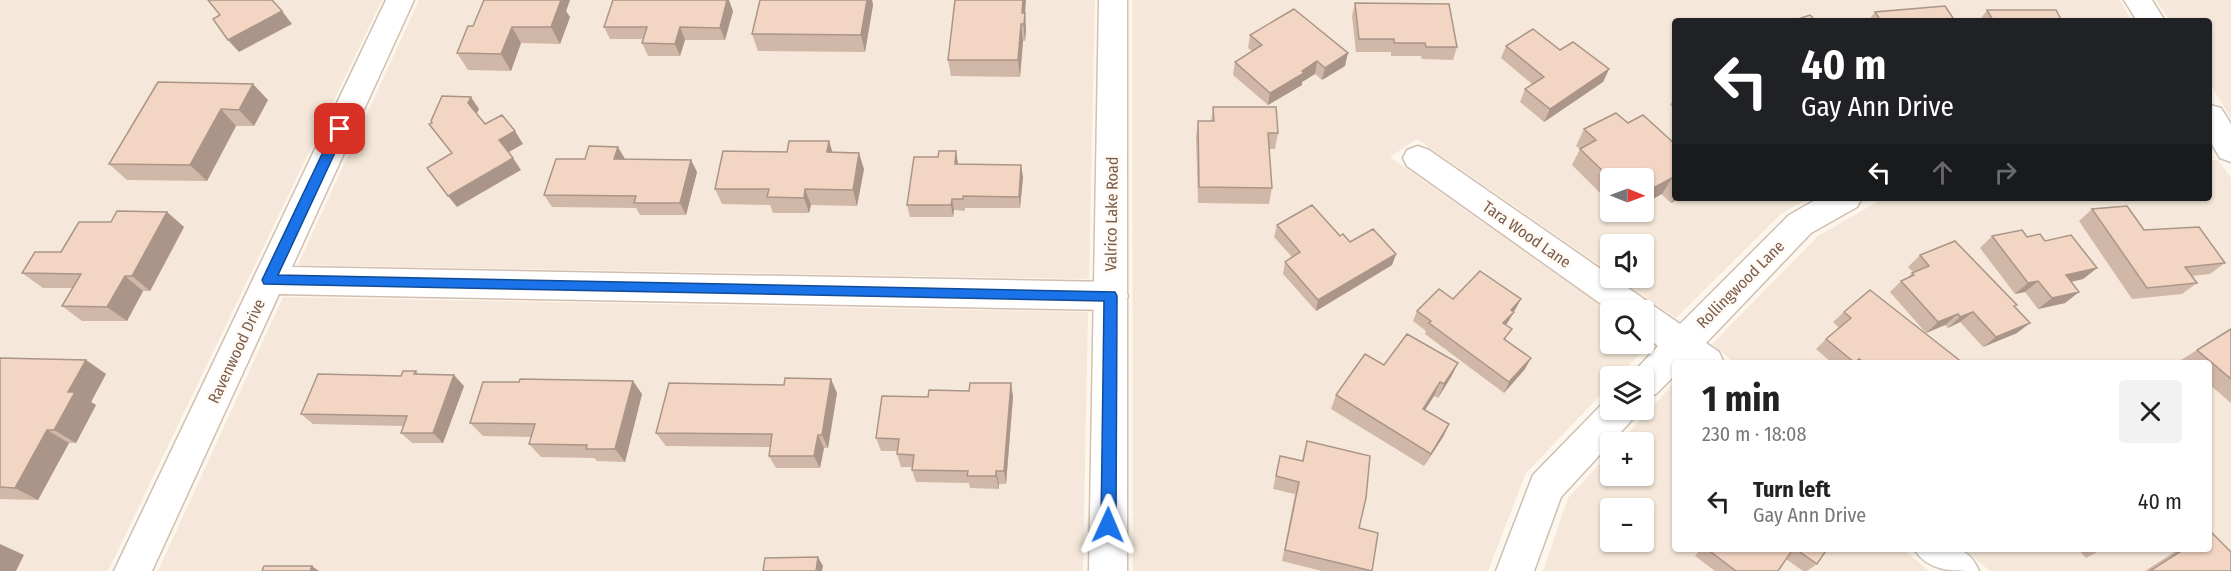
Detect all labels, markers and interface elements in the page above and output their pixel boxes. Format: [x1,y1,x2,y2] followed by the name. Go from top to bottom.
[1801,40,1886,90] text: 40 m
[1702,42,1780,120] icon: left
[1801,91,1954,123] text: Gay Ann Drive
[314,103,365,154] pin
[323,112,356,145] icon: arrive
[1101,156,1122,272] street label: Valrico Lake Road
[1863,156,1896,189] icon: left
[1926,156,1959,189] icon: ahead
[1989,156,2022,189] icon: right
[1600,168,1654,222] north arrow
[1600,168,1654,552] map controls
[1479,197,1575,272] street label: Tara Wood Lane
[1600,234,1654,288] button: sound
[1693,237,1788,332] street label: Rollingwood Lane
[204,296,269,406] street label: Ravenwood Drive
[1600,300,1654,354] button: search
[1600,366,1654,420] button: layers
[1702,377,1780,421] text: 1 min
[2119,380,2182,443] button: close
[1702,422,1806,446] text: 230 m · 18:08
[1600,432,1654,486] button: +
[1753,476,1831,503] text: Turn left
[1702,485,1735,518] icon: left
[2138,488,2182,515] text: 40 m
[1076,493,1140,557] position arrow
[1600,498,1654,552] button: −
[1753,503,1866,527] text: Gay Ann Drive

